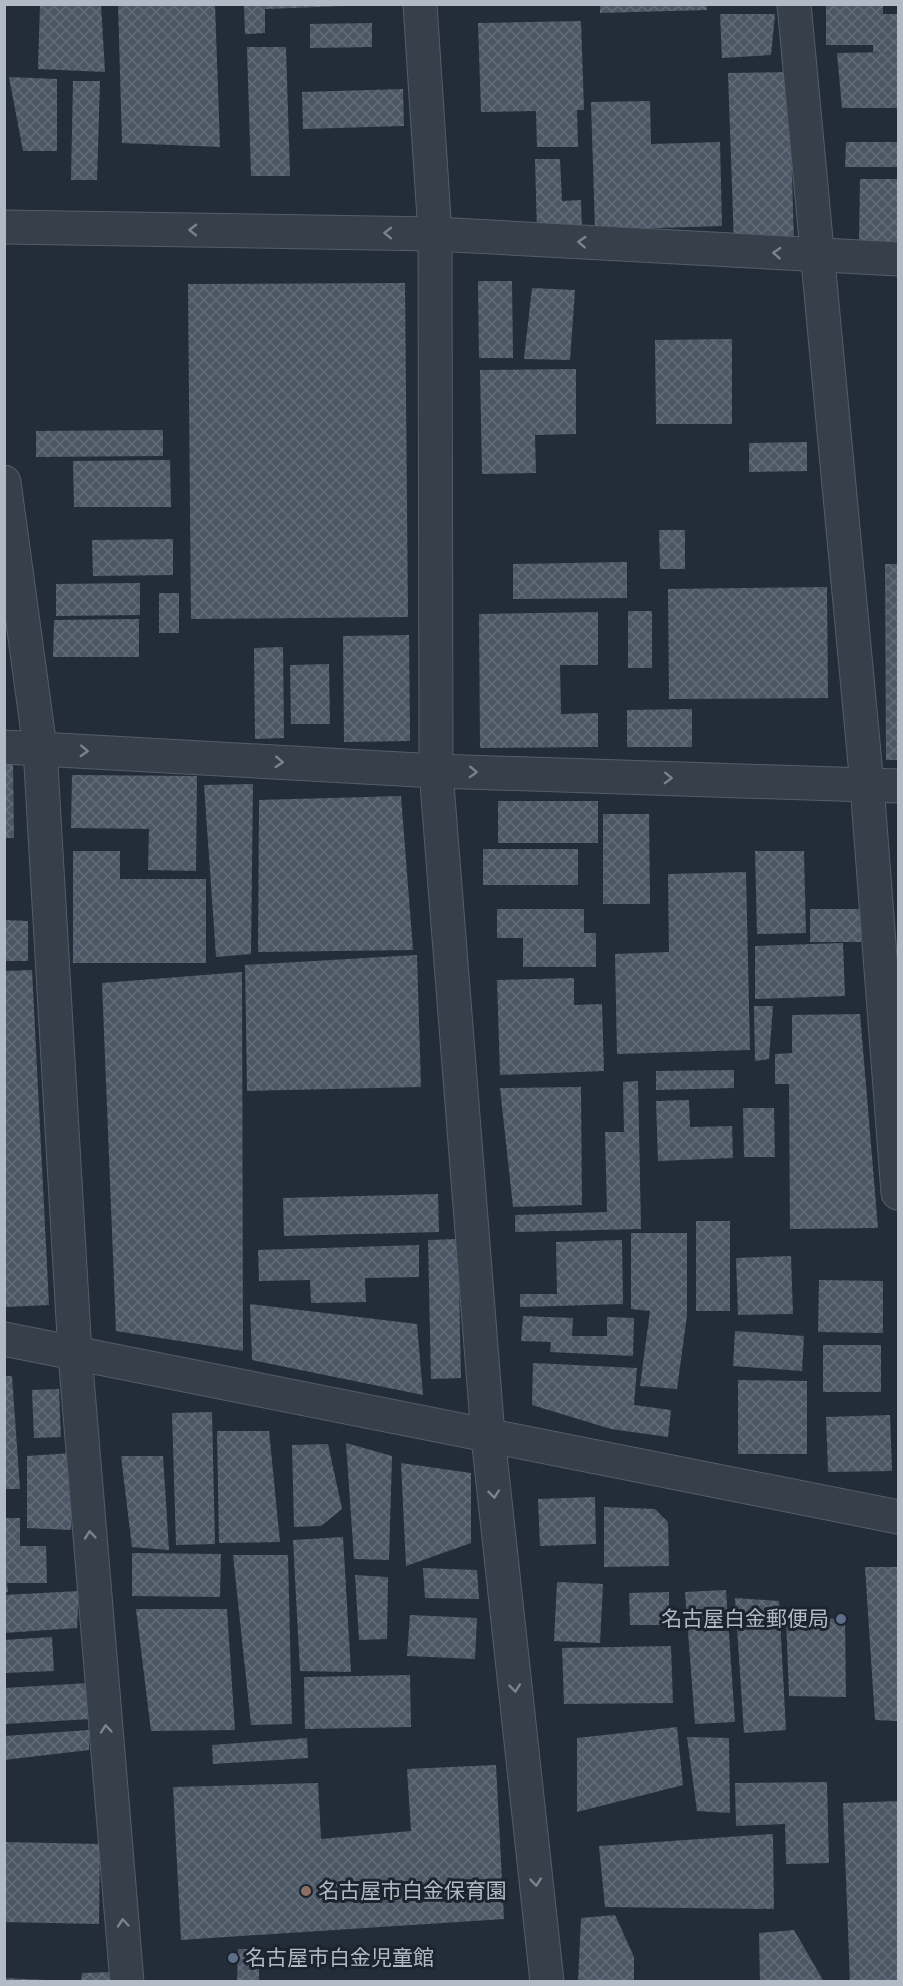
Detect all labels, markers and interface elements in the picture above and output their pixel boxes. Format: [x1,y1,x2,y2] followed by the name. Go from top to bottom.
[188,224,197,236] one-way arrow
[383,227,392,239] one-way arrow
[578,236,587,249] one-way arrow
[773,247,782,260] one-way arrow
[79,744,88,757] one-way arrow
[274,755,283,768] one-way arrow
[469,766,478,778] one-way arrow
[664,772,673,785] one-way arrow
[488,1490,500,1499] one-way arrow
[84,1530,97,1539] one-way arrow
[661,1607,829,1631] place label: 名古屋白金郵便局
[834,1612,848,1626] marker: 名古屋白金郵便局
[508,1684,521,1693] one-way arrow
[100,1724,113,1733] one-way arrow
[529,1878,542,1887] one-way arrow
[318,1879,507,1903] place label: 名古屋市白金保育園
[299,1884,313,1898] marker: 名古屋市白金保育園
[116,1919,129,1928] one-way arrow
[245,1946,434,1970] place label: 名古屋市白金児童館
[226,1951,240,1965] marker: 名古屋市白金児童館

